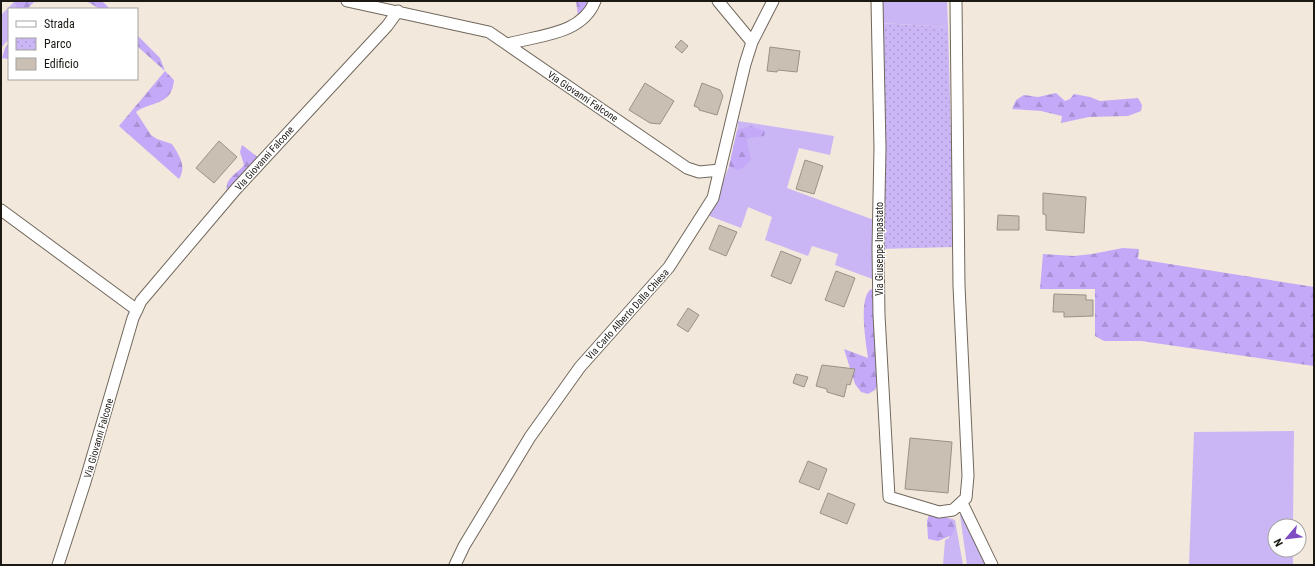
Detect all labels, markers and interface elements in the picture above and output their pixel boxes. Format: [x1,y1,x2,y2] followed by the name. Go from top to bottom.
[8,8,138,80] legend
[44,17,75,31] text: Strada
[44,37,71,51] text: Parco
[44,57,79,71] text: Edificio
[546,69,620,124] street label: Via Giovanni Falcone
[233,124,296,193] street label: Via Giovanni Falcone
[874,202,885,296] street label: Via Giuseppe Impastato
[584,267,671,362] street label: Via Carlo Alberto Dalla Chiesa
[82,397,115,479] street label: Via Giovanni Falcone
[1267,518,1307,558] north arrow
[1271,536,1286,548] text: N

